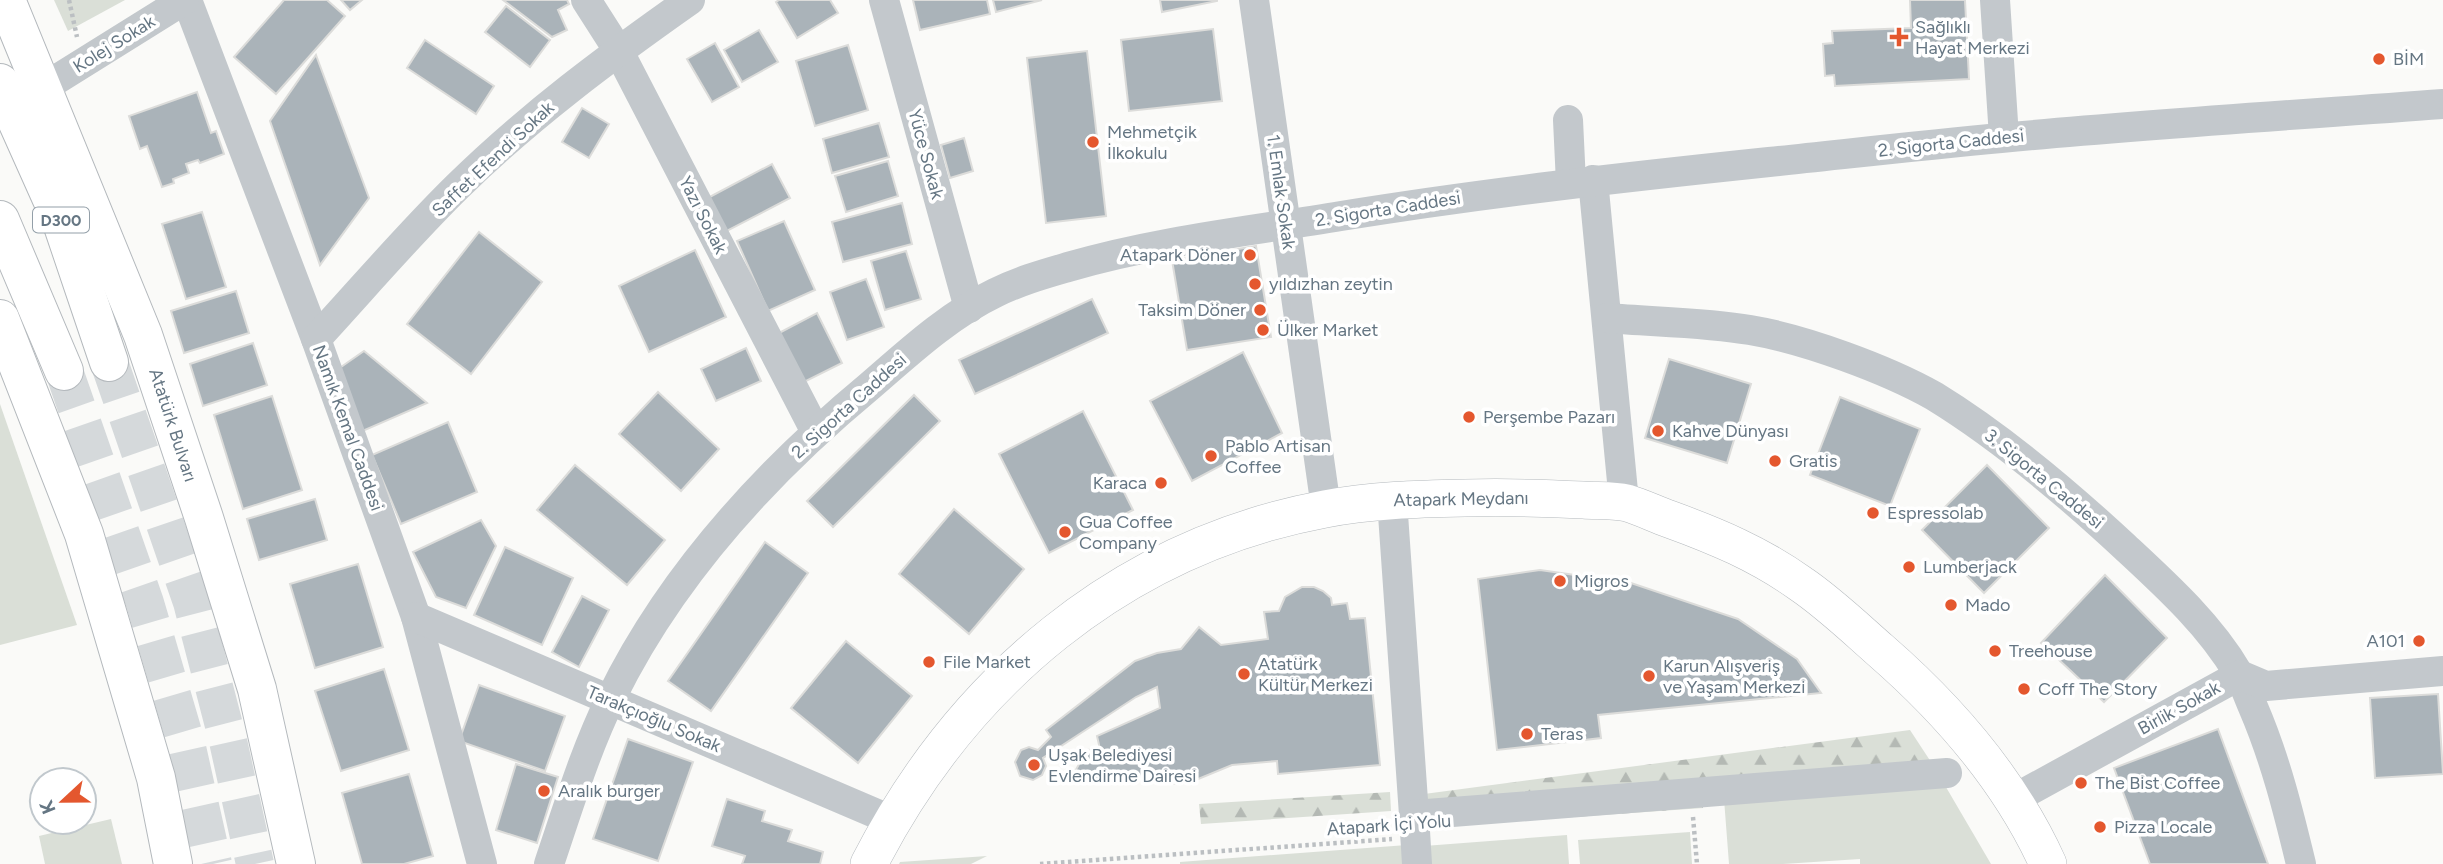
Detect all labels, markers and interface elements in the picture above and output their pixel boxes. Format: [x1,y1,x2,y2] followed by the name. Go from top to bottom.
[69,10,159,78] street label: Kolej Sokak
[1915,16,2030,59] place label: Sağlıklı Hayat Merkezi
[1889,27,1909,47] marker: Sağlıklı Hayat Merkezi
[2393,48,2424,70] place label: BİM
[2371,51,2387,67] marker: BİM
[427,97,559,221] street label: Saffet Efendi Sokak
[903,107,949,202] street label: Yüce Sokak
[1107,121,1197,164] place label: Mehmetçik İlkokulu
[1877,124,2025,162] street label: 2. Sigorta Caddesi
[1262,133,1300,251] street label: 1. Emlak Sokak
[1085,134,1101,150] marker: Mehmetçik İlkokulu
[674,172,732,258] street label: Yazı Sokak
[1314,187,1462,231] street label: 2. Sigorta Caddesi
[33,208,89,232] road number: D300
[1120,244,1236,266] place label: Atapark Döner
[1242,247,1258,263] marker: Atapark Döner
[1269,273,1393,295] place label: yıldızhan zeytin
[1247,276,1263,292] marker: yıldızhan zeytin
[1138,299,1246,321] place label: Taksim Döner
[1252,302,1268,318] marker: Taksim Döner
[1277,319,1378,341] place label: Ülker Market
[1255,322,1271,338] marker: Ülker Market
[308,342,388,514] street label: Namık Kemal Caddesi
[787,349,911,463] street label: 2. Sigorta Caddesi
[144,366,202,484] street label: Atatürk Bulvarı
[1483,406,1615,428] place label: Perşembe Pazarı
[1461,409,1477,425] marker: Perşembe Pazarı
[1672,420,1789,442] place label: Kahve Dünyası
[1650,423,1666,439] marker: Kahve Dünyası
[1980,424,2108,534] street label: 3. Sigorta Caddesi
[1225,435,1331,478] place label: Pablo Artisan Coffee
[1203,448,1219,464] marker: Pablo Artisan Coffee
[1789,450,1837,472] place label: Gratis
[1767,453,1783,469] marker: Gratis
[1093,472,1147,494] place label: Karaca
[1153,475,1169,491] marker: Karaca
[1393,487,1529,511] street label: Atapark Meydanı
[1887,502,1984,524] place label: Espressolab
[1865,505,1881,521] marker: Espressolab
[1079,511,1173,554] place label: Gua Coffee Company
[1057,524,1073,540] marker: Gua Coffee Company
[1923,556,2017,578] place label: Lumberjack
[1901,559,1917,575] marker: Lumberjack
[1574,570,1629,592] place label: Migros
[1552,573,1568,589] marker: Migros
[1965,594,2010,616] place label: Mado
[1943,597,1959,613] marker: Mado
[2366,630,2405,652] place label: A101
[2411,633,2427,649] marker: A101
[2009,640,2093,662] place label: Treehouse
[1987,643,2003,659] marker: Treehouse
[943,651,1031,673] place label: File Market
[1258,653,1373,696] place label: Atatürk Kültür Merkezi
[921,654,937,670] marker: File Market
[1663,655,1805,698] place label: Karun Alışveriş ve Yaşam Merkezi
[1236,666,1252,682] marker: Atatürk Kültür Merkezi
[1641,668,1657,684] marker: Karun Alışveriş ve Yaşam Merkezi
[2134,676,2224,740] street label: Birlik Sokak
[2038,678,2158,700] place label: Coff The Story
[584,681,724,757] street label: Tarakçıoğlu Sokak
[2016,681,2032,697] marker: Coff The Story
[1541,723,1583,745] place label: Teras
[1519,726,1535,742] marker: Teras
[1048,744,1196,787] place label: Uşak Belediyesi Evlendirme Dairesi
[1026,757,1042,773] marker: Uşak Belediyesi Evlendirme Dairesi
[28,766,98,836] north arrow
[2095,772,2221,794] place label: The Bist Coffee
[2073,775,2089,791] marker: The Bist Coffee
[558,780,660,802] place label: Aralık burger
[536,783,552,799] marker: Aralık burger
[35,797,61,817] text: K
[1326,810,1452,840] street label: Atapark İçi Yolu
[2114,816,2213,838] place label: Pizza Locale
[2092,819,2108,835] marker: Pizza Locale

